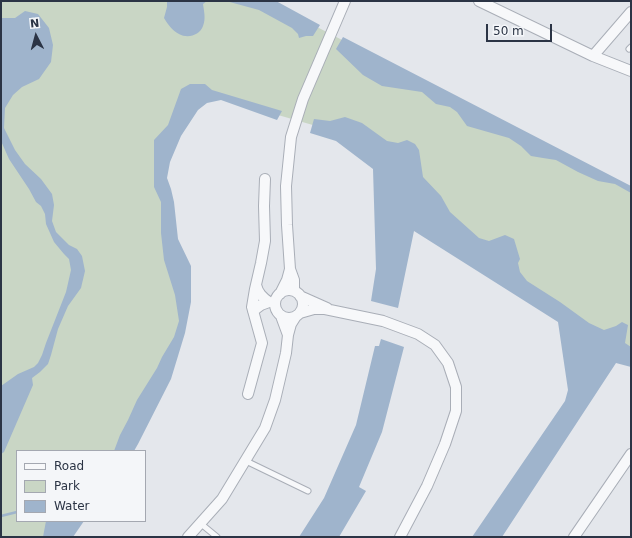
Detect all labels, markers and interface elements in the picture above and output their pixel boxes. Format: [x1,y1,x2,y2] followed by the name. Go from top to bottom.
[16,16,56,56] north arrow
[488,16,554,42] scale bar
[29,17,40,31] text: N
[493,24,524,38] text: 50 m
[16,450,146,522] legend
[54,459,84,473] text: Road
[54,479,80,493] text: Park
[54,499,89,513] text: Water

